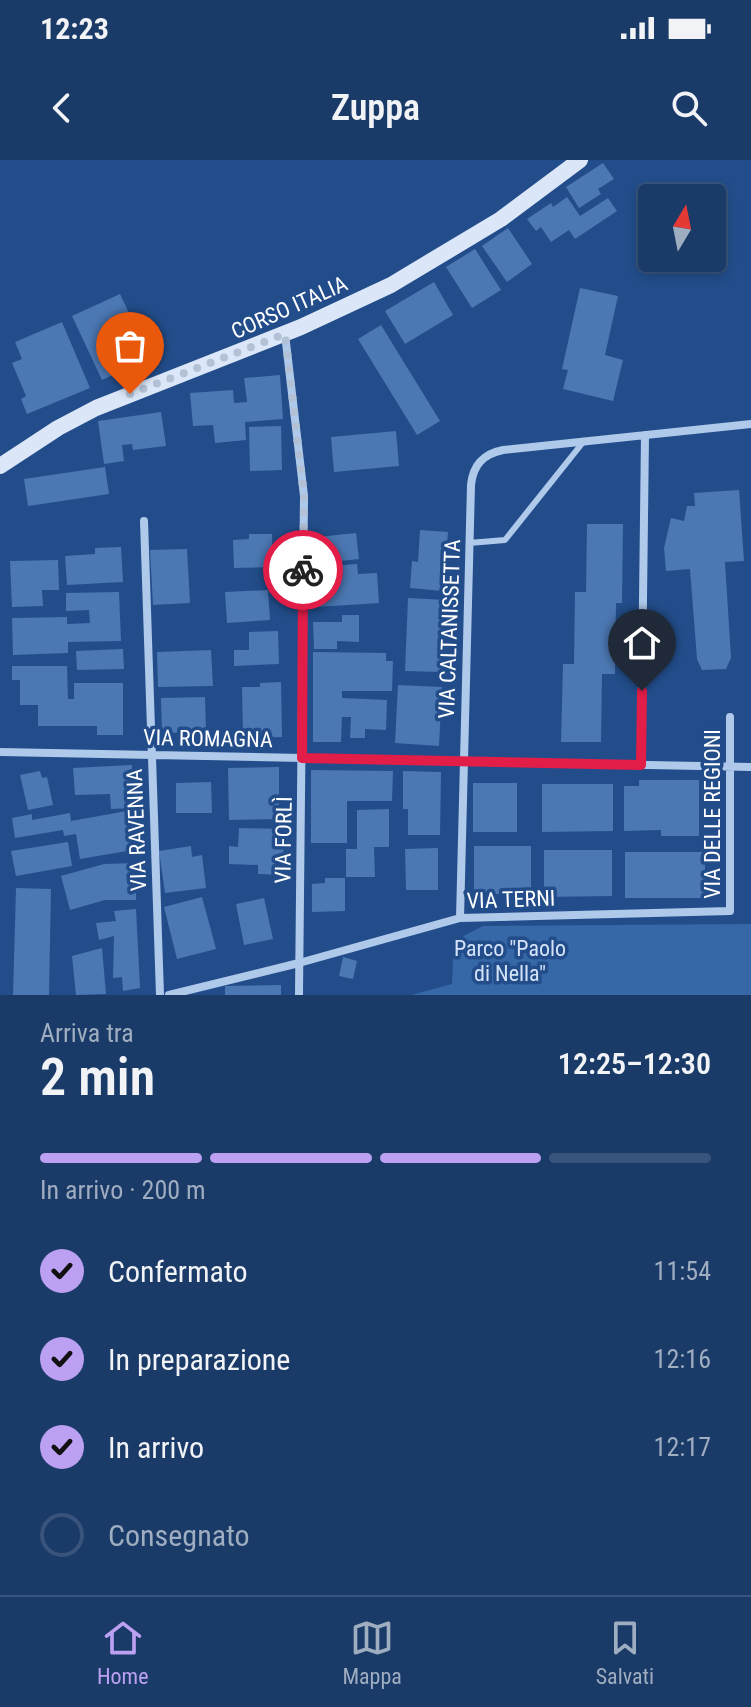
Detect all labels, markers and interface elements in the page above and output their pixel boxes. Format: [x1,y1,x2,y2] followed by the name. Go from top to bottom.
[40,11,109,46] text: 12:23
[40,86,84,130] icon: back
[667,86,711,130] icon: search
[331,87,420,129] text: Zuppa
[638,184,726,272] north arrow
[638,184,726,272] map controls
[227,271,351,344] street label: CORSO ITALIA
[96,312,164,394] pin
[108,324,152,368] icon: bag
[263,530,343,610] courier
[434,538,465,719] street label: VIA CALTANISSETTA
[281,548,325,592] icon: bike
[608,609,676,691] pin
[620,621,664,665] icon: home
[143,725,273,752] street label: VIA ROMAGNA
[700,729,725,899] street label: VIA DELLE REGIONI
[122,768,151,892] street label: VIA RAVENNA
[270,796,297,884] street label: VIA FORLÌ
[466,885,556,914] street label: VIA TERNI
[454,936,566,986] park label: Parco "Paolo di Nella"
[40,1018,134,1048] text: Arriva tra
[558,1046,711,1081] text: 12:25–12:30
[40,1047,155,1108] text: 2 min
[40,1175,206,1205] text: In arrivo · 200 m
[40,1249,84,1293] icon: check
[108,1254,248,1289] text: Confermato
[654,1256,711,1286] text: 11:54
[40,1337,84,1381] icon: check
[108,1342,290,1377] text: In preparazione
[654,1344,711,1374] text: 12:16
[40,1425,84,1469] icon: check
[108,1430,204,1465] text: In arrivo
[654,1432,711,1462] text: 12:17
[108,1518,250,1553] text: Consegnato
[97,1616,149,1689] tab: Home
[342,1616,402,1689] tab: Mappa
[596,1616,654,1689] tab: Salvati

